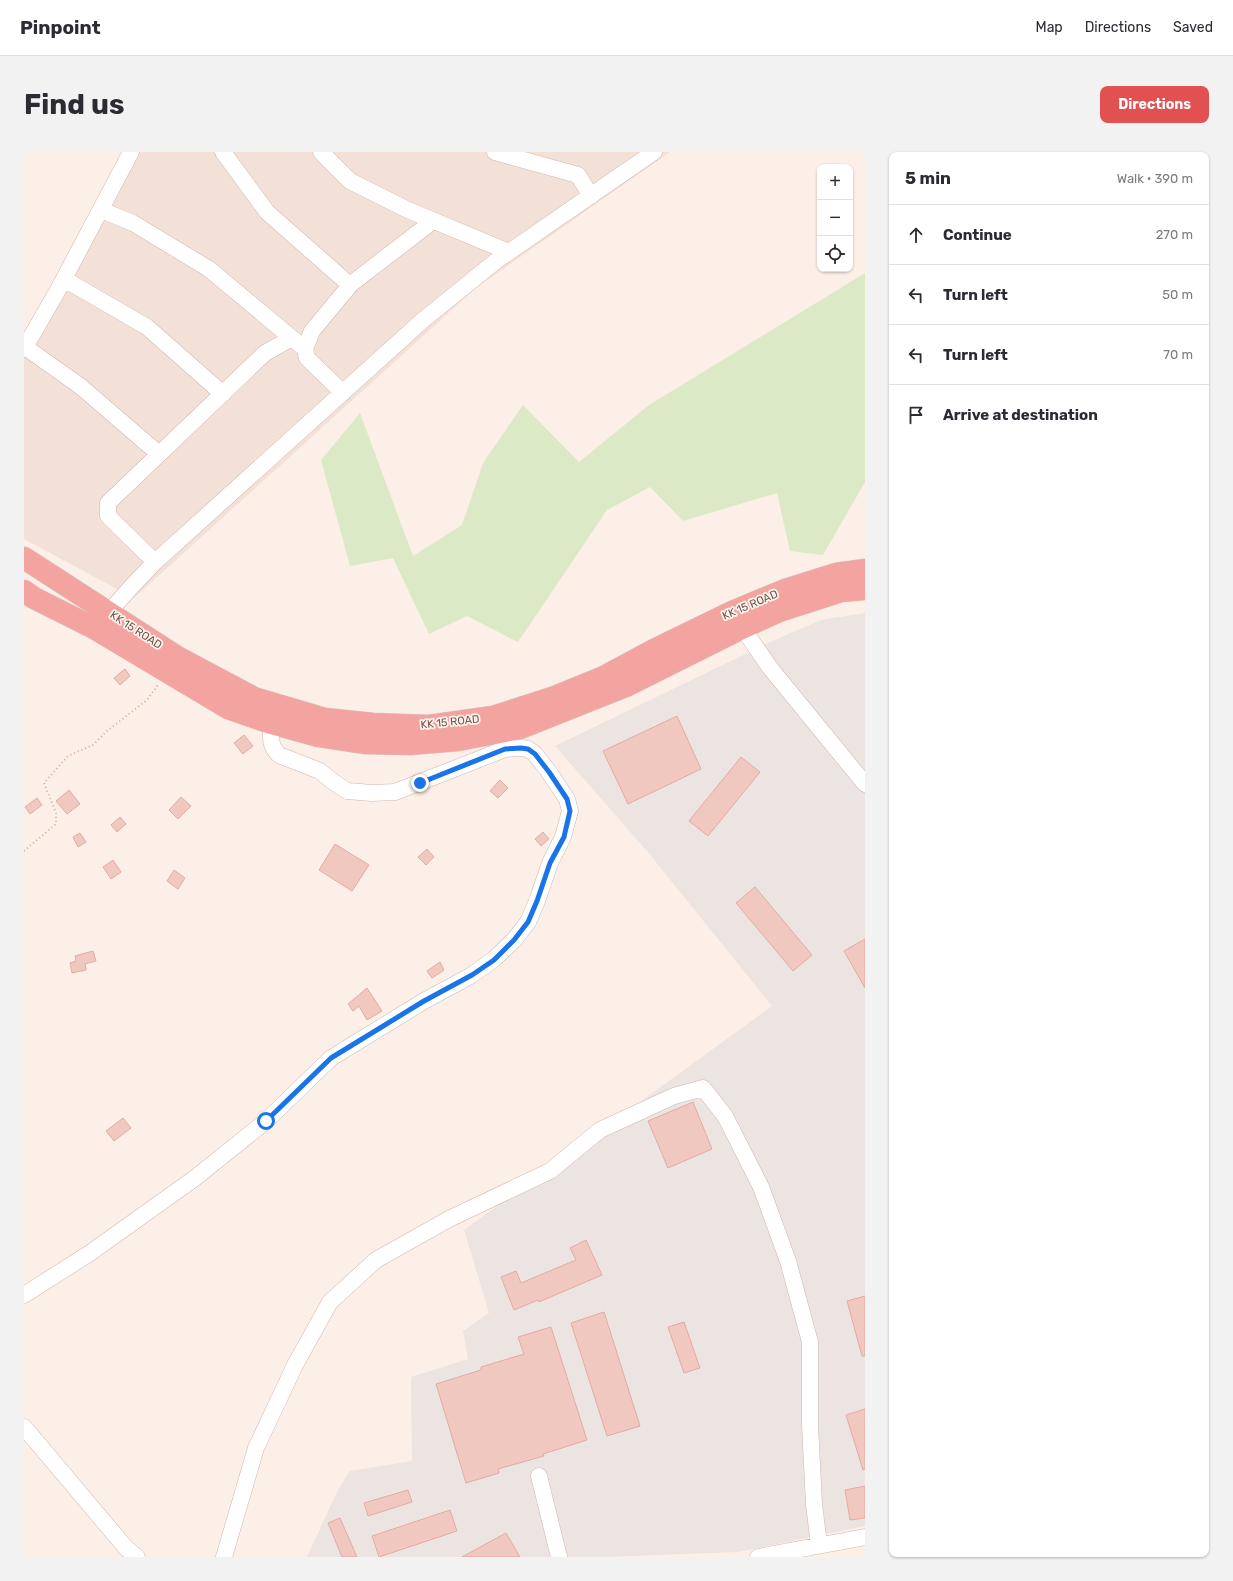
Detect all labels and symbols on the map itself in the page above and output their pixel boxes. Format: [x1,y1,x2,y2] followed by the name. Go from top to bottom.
[720,587,780,623] street label: KK 15 ROAD
[108,608,164,652] street label: KK 15 ROAD
[420,712,480,732] street label: KK 15 ROAD
[411,774,429,792] route end
[257,1112,275,1130] route start

